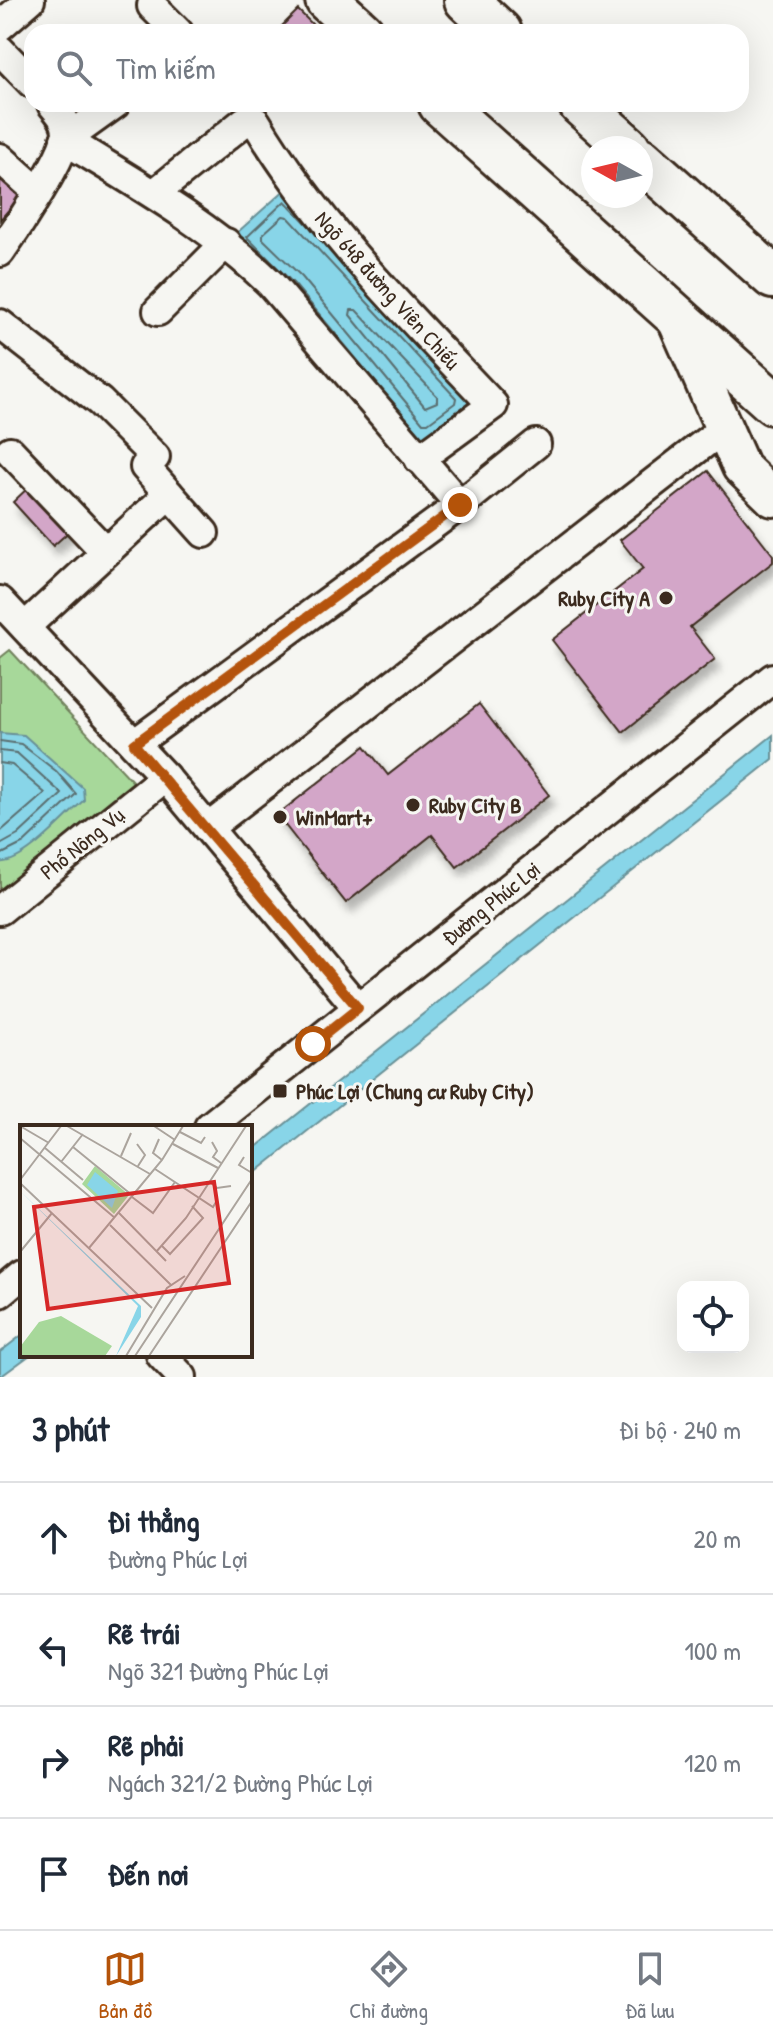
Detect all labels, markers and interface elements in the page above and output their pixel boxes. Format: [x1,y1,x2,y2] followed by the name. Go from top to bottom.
[24,24,749,112] search box
[52,46,96,90] icon: search
[116,48,216,88] text: Tìm kiếm
[581,136,653,208] north arrow
[309,204,468,376] street label: Ngõ 648 đường Viên Chiếu
[442,487,478,523] route end
[558,583,650,614] place label: Ruby City A
[657,589,675,607] marker: Ruby City A
[429,790,521,821] place label: Ruby City B
[404,796,422,814] marker: Ruby City B
[34,800,131,886] street label: Phố Nông Vụ
[296,802,373,832] place label: WinMart+
[271,808,289,826] marker: WinMart+
[435,854,547,952] street label: Đường Phúc Lợi
[295,1026,331,1062] route start
[296,1076,534,1107] place label: Phúc Lợi (Chung cư Ruby City)
[271,1082,289,1100] marker: Phúc Lợi (Chung cư Ruby City)
[20,1125,252,1357] inset map
[677,1281,749,1353] map controls
[677,1281,749,1353] button: locate
[32,1406,109,1452] text: 3 phút
[619,1412,741,1447] text: Đi bộ · 240 m
[108,1501,200,1541] text: Đi thẳng
[32,1516,76,1560] icon: ahead
[694,1521,741,1556] text: 20 m
[108,1541,248,1576] text: Đường Phúc Lợi
[108,1613,181,1653] text: Rẽ trái
[32,1628,76,1672] icon: left
[685,1633,741,1668] text: 100 m
[108,1653,329,1688] text: Ngõ 321 Đường Phúc Lợi
[108,1725,184,1765] text: Rẽ phải
[32,1740,76,1784] icon: right
[684,1745,741,1780] text: 120 m
[108,1765,373,1800] text: Ngách 321/2 Đường Phúc Lợi
[32,1852,76,1896] icon: arrive
[108,1854,189,1894] text: Đến nơi
[99,1947,152,2025] tab: Bản đồ
[349,1947,428,2025] tab: Chỉ đường
[625,1947,674,2025] tab: Đã lưu

